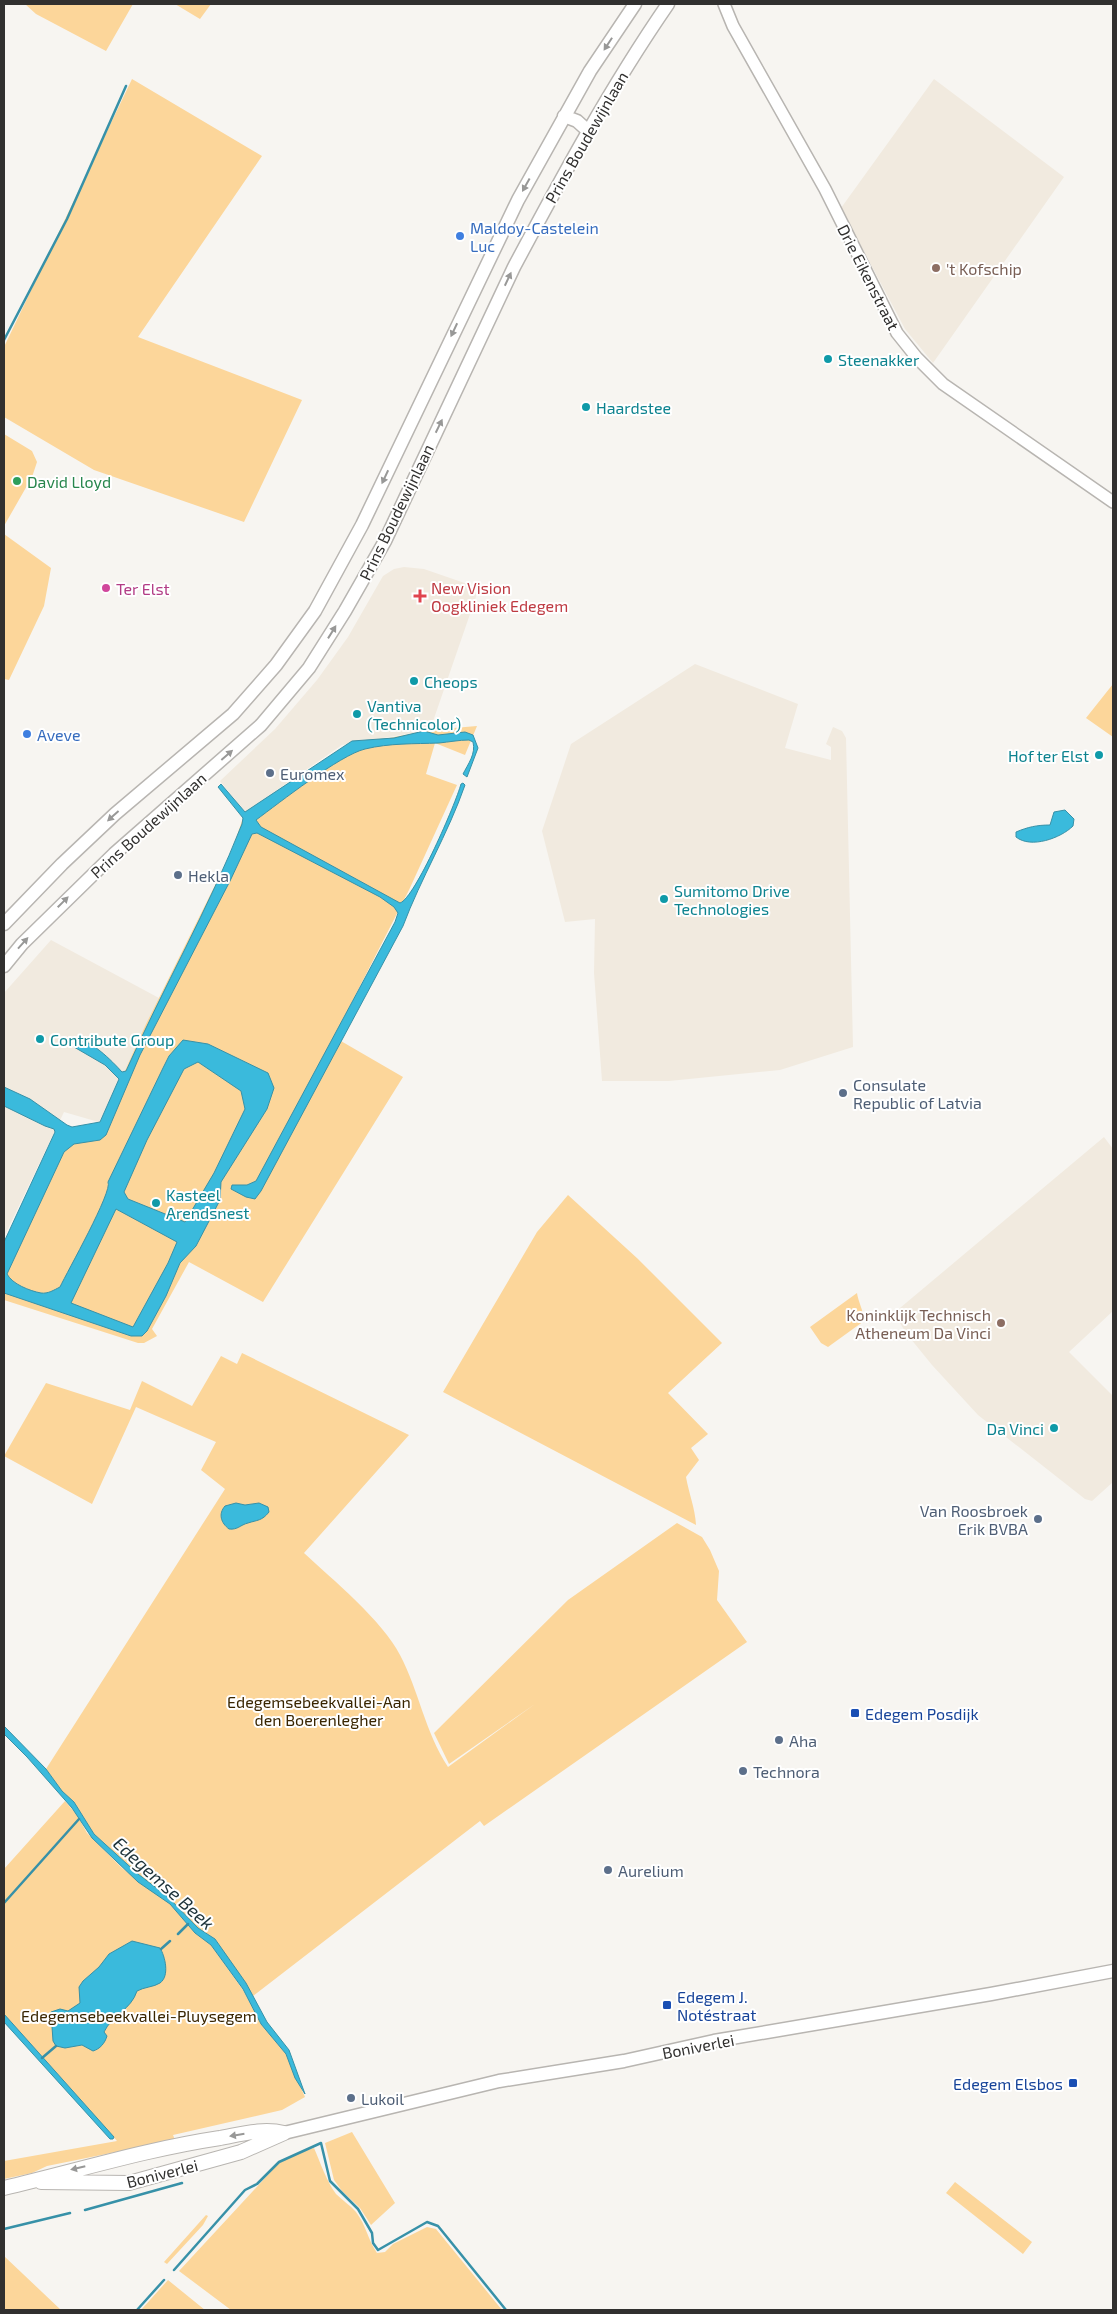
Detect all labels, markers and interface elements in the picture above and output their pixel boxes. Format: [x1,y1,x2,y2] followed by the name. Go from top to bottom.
[603,38,613,51] one-way arrow
[541,68,632,207] street label: Prins Boudewijnlaan
[522,178,530,192] one-way arrow
[470,218,599,255] place label: Maldoy-Castelein Luc
[834,221,904,333] street label: Drie Eikenstraat
[454,230,466,242] marker: Maldoy-Castelein Luc
[946,259,1022,278] place label: 't Kofschip
[930,262,942,274] marker: 't Kofschip
[505,272,513,286] one-way arrow
[450,323,458,338] one-way arrow
[838,350,920,369] place label: Steenakker
[822,353,834,365] marker: Steenakker
[596,398,671,417] place label: Haardstee
[580,401,592,413] marker: Haardstee
[435,419,443,433] one-way arrow
[355,441,438,583] street label: Prins Boudewijnlaan
[380,470,389,485] one-way arrow
[27,472,111,491] place label: David Lloyd
[11,475,23,487] marker: David Lloyd
[431,578,568,615] place label: New Vision Oogkliniek Edegem
[116,579,170,598] place label: Ter Elst
[100,582,112,594] marker: Ter Elst
[413,589,427,603] marker: New Vision Oogkliniek Edegem
[327,625,337,639] one-way arrow
[424,672,478,691] place label: Cheops
[408,675,420,687] marker: Cheops
[367,696,461,733] place label: Vantiva (Technicolor)
[351,708,363,720] marker: Vantiva (Technicolor)
[37,725,81,744] place label: Aveve
[21,728,33,740] marker: Aveve
[1008,746,1089,765] place label: Hof ter Elst
[220,749,233,760] one-way arrow
[1093,749,1105,761] marker: Hof ter Elst
[280,764,345,783] place label: Euromex
[264,767,276,779] marker: Euromex
[86,768,210,883] street label: Prins Boudewijnlaan
[107,810,119,822] one-way arrow
[188,866,229,885] place label: Hekla
[172,869,184,881] marker: Hekla
[674,881,790,918] place label: Sumitomo Drive Technologies
[658,893,670,905] marker: Sumitomo Drive Technologies
[57,897,69,909] one-way arrow
[17,937,29,949] one-way arrow
[50,1030,174,1049] place label: Contribute Group
[34,1033,46,1045] marker: Contribute Group
[853,1075,982,1112] place label: Consulate Republic of Latvia
[837,1087,849,1099] marker: Consulate Republic of Latvia
[166,1185,249,1222] place label: Kasteel Arendsnest
[150,1197,162,1209] marker: Kasteel Arendsnest
[846,1305,991,1342] place label: Koninklijk Technisch Atheneum Da Vinci
[995,1317,1007,1329] marker: Koninklijk Technisch Atheneum Da Vinci
[987,1419,1044,1438] place label: Da Vinci
[1048,1422,1060,1434] marker: Da Vinci
[920,1501,1028,1538] place label: Van Roosbroek Erik BVBA
[1032,1513,1044,1525] marker: Van Roosbroek Erik BVBA
[227,1692,411,1729] park label: Edegemsebeekvallei-Aan den Boerenlegher
[865,1704,979,1724] place label: Edegem Posdijk
[849,1707,861,1719] marker: Edegem Posdijk
[789,1731,817,1750] place label: Aha
[773,1734,785,1746] marker: Aha
[753,1762,820,1781] place label: Technora
[737,1765,749,1777] marker: Technora
[109,1832,219,1934] water label: Edegemse Beek
[618,1861,684,1880] place label: Aurelium
[602,1864,614,1876] marker: Aurelium
[677,1987,756,2024] place label: Edegem J. Notéstraat
[661,1999,673,2011] marker: Edegem J. Notéstraat
[21,2006,257,2025] park label: Edegemsebeekvallei-Pluysegem
[660,2030,736,2062] street label: Boniverlei
[953,2074,1063,2093] place label: Edegem Elsbos
[1067,2077,1079,2089] marker: Edegem Elsbos
[361,2089,404,2108] place label: Lukoil
[345,2092,357,2104] marker: Lukoil
[228,2131,244,2139] one-way arrow
[124,2155,200,2191] street label: Boniverlei
[70,2165,85,2173] one-way arrow

